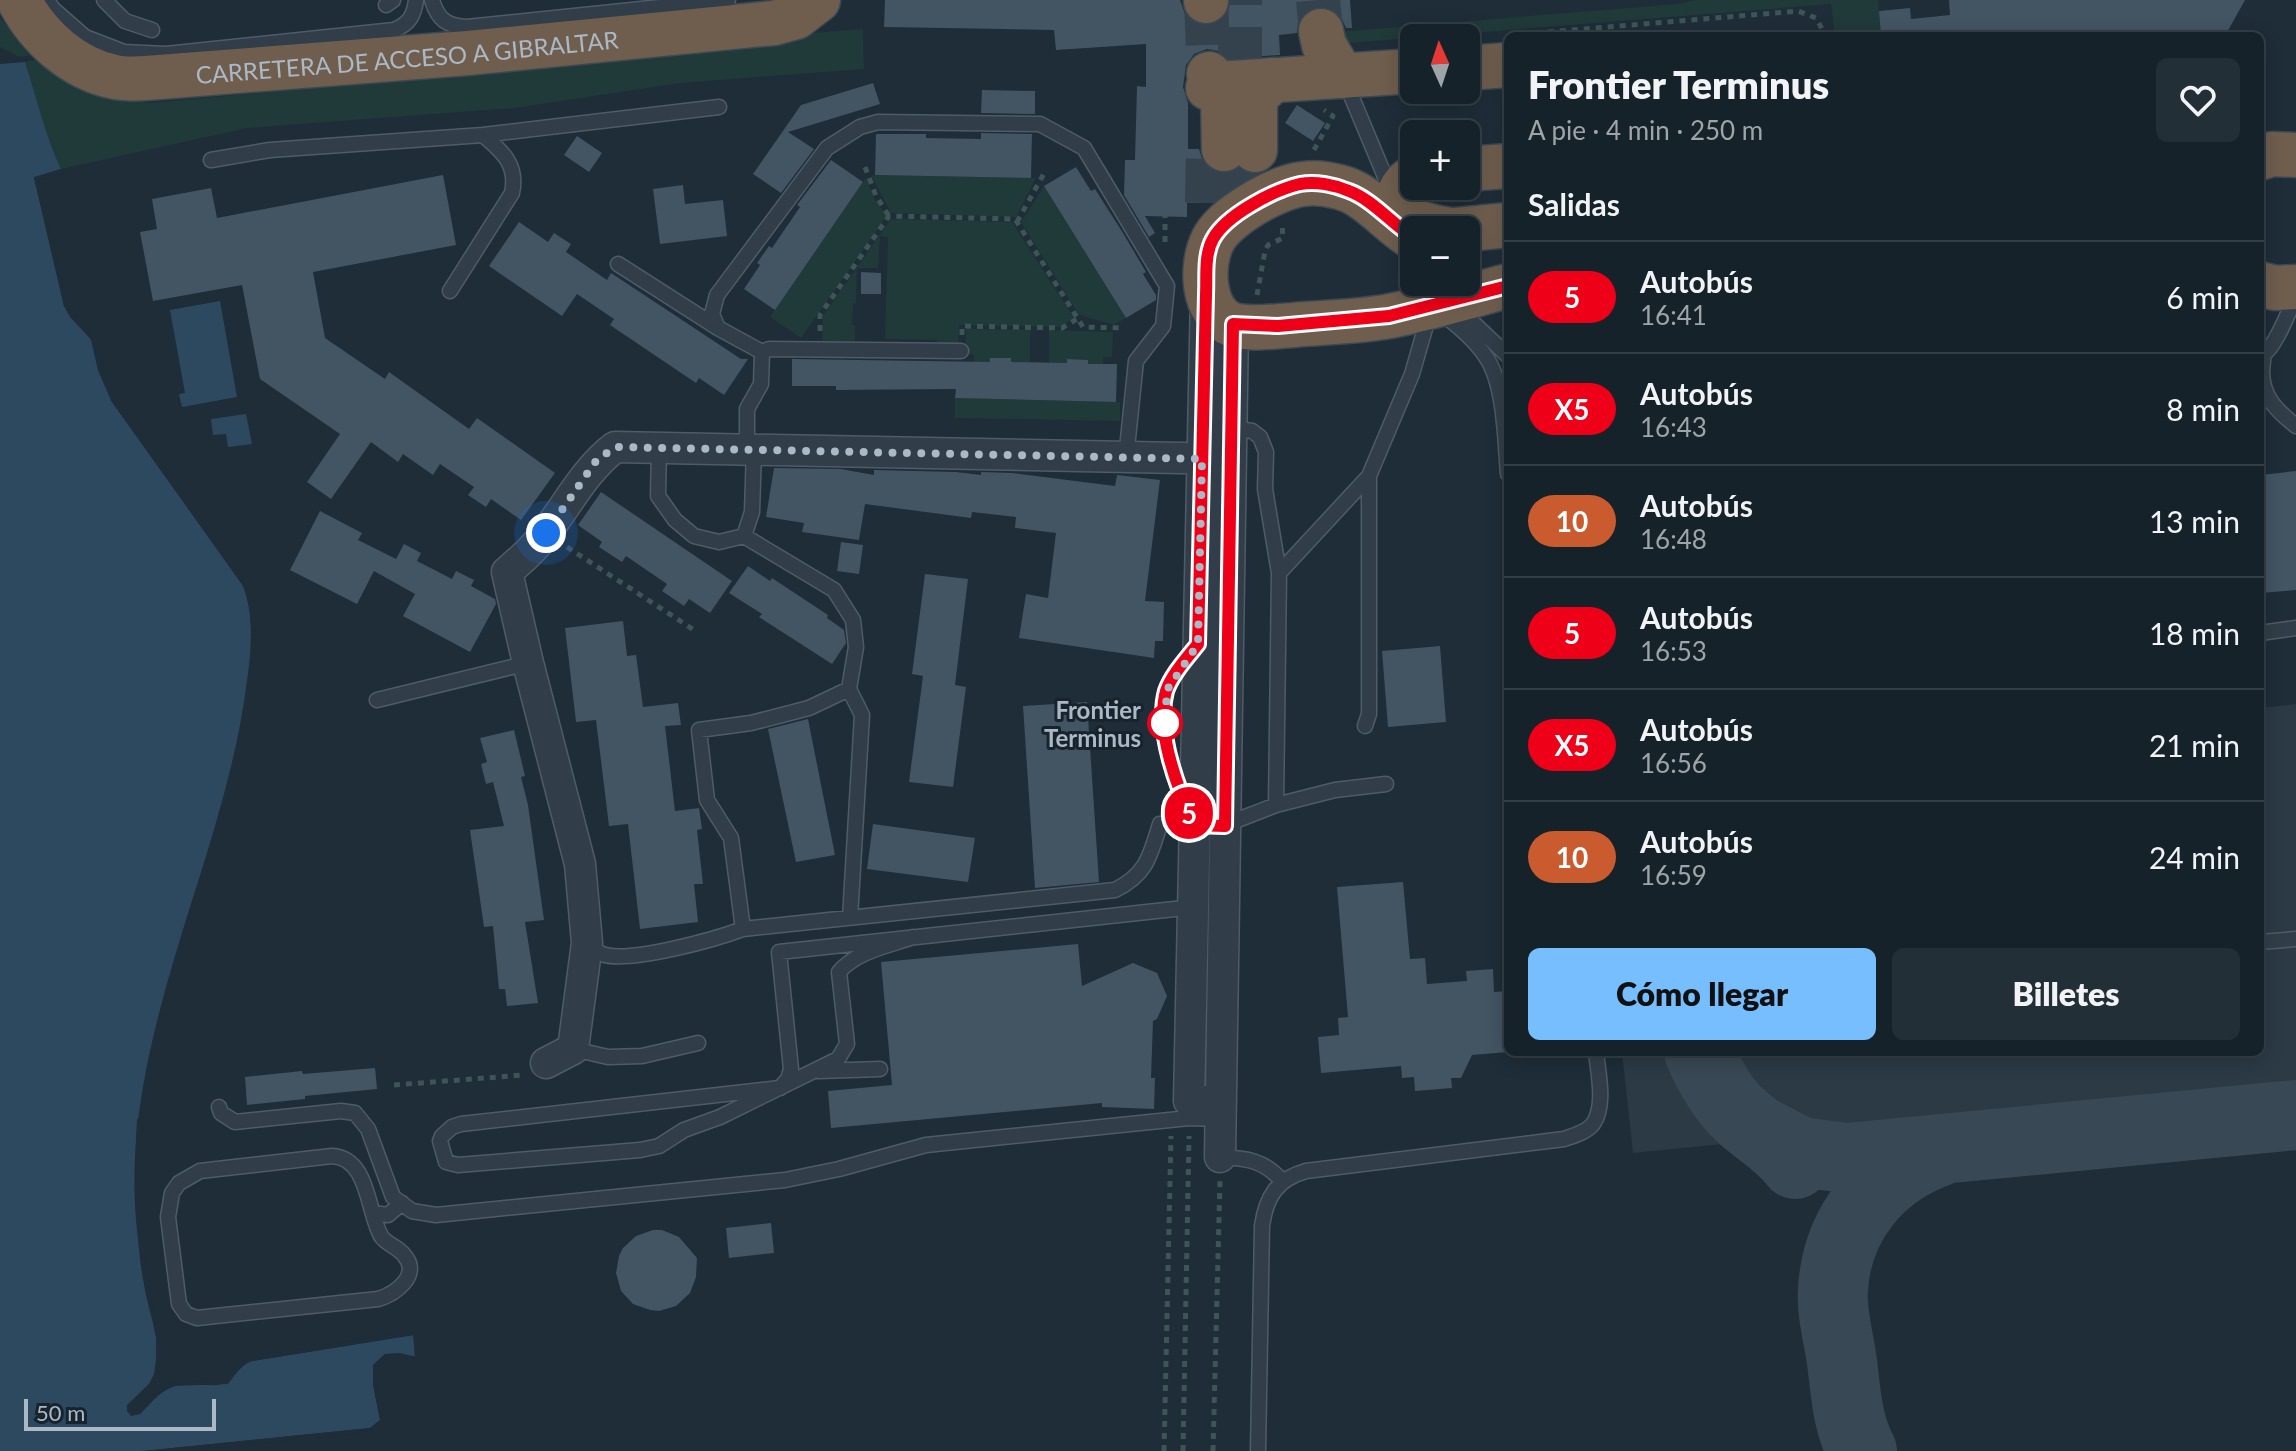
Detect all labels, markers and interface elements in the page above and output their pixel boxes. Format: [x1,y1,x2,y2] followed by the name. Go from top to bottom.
[195,24,620,89] street label: CARRETERA DE ACCESO A GIBRALTAR
[1400,24,1480,104] north arrow
[1400,24,1480,296] map controls
[2156,58,2240,142] button: heart
[1528,61,1829,107] text: Frontier Terminus
[1528,114,1763,146] text: A pie · 4 min · 250 m
[1400,120,1480,200] button: +
[1528,186,1620,222] text: Salidas
[1400,216,1480,296] button: −
[1640,263,1753,299] text: Autobús
[2166,279,2240,315] text: 6 min
[1564,280,1580,314] text: 5
[1640,299,1707,331] text: 16:41
[1640,375,1753,411] text: Autobús
[2166,391,2240,427] text: 8 min
[1554,392,1590,426] text: X5
[1640,411,1707,443] text: 16:43
[1640,487,1753,523] text: Autobús
[2149,503,2240,539] text: 13 min
[1556,504,1588,538] text: 10
[526,513,566,553] your location
[1640,523,1707,555] text: 16:48
[1640,599,1753,635] text: Autobús
[2149,615,2240,651] text: 18 min
[1564,616,1580,650] text: 5
[1640,635,1707,667] text: 16:53
[1044,695,1141,752] place label: Frontier Terminus
[1148,706,1182,740] marker: Frontier Terminus
[1640,711,1753,747] text: Autobús
[2149,727,2240,763] text: 21 min
[1554,728,1590,762] text: X5
[1640,747,1707,779] text: 16:56
[1163,787,1215,839] line badge: 5
[1181,796,1197,830] text: 5
[1640,823,1753,859] text: Autobús
[2149,839,2240,875] text: 24 min
[1556,840,1588,874] text: 10
[1640,859,1707,891] text: 16:59
[1528,948,1876,1040] button: Cómo llegar
[1892,948,2240,1040] button: Billetes
[24,1395,216,1431] scale bar
[36,1399,85,1426] text: 50 m

